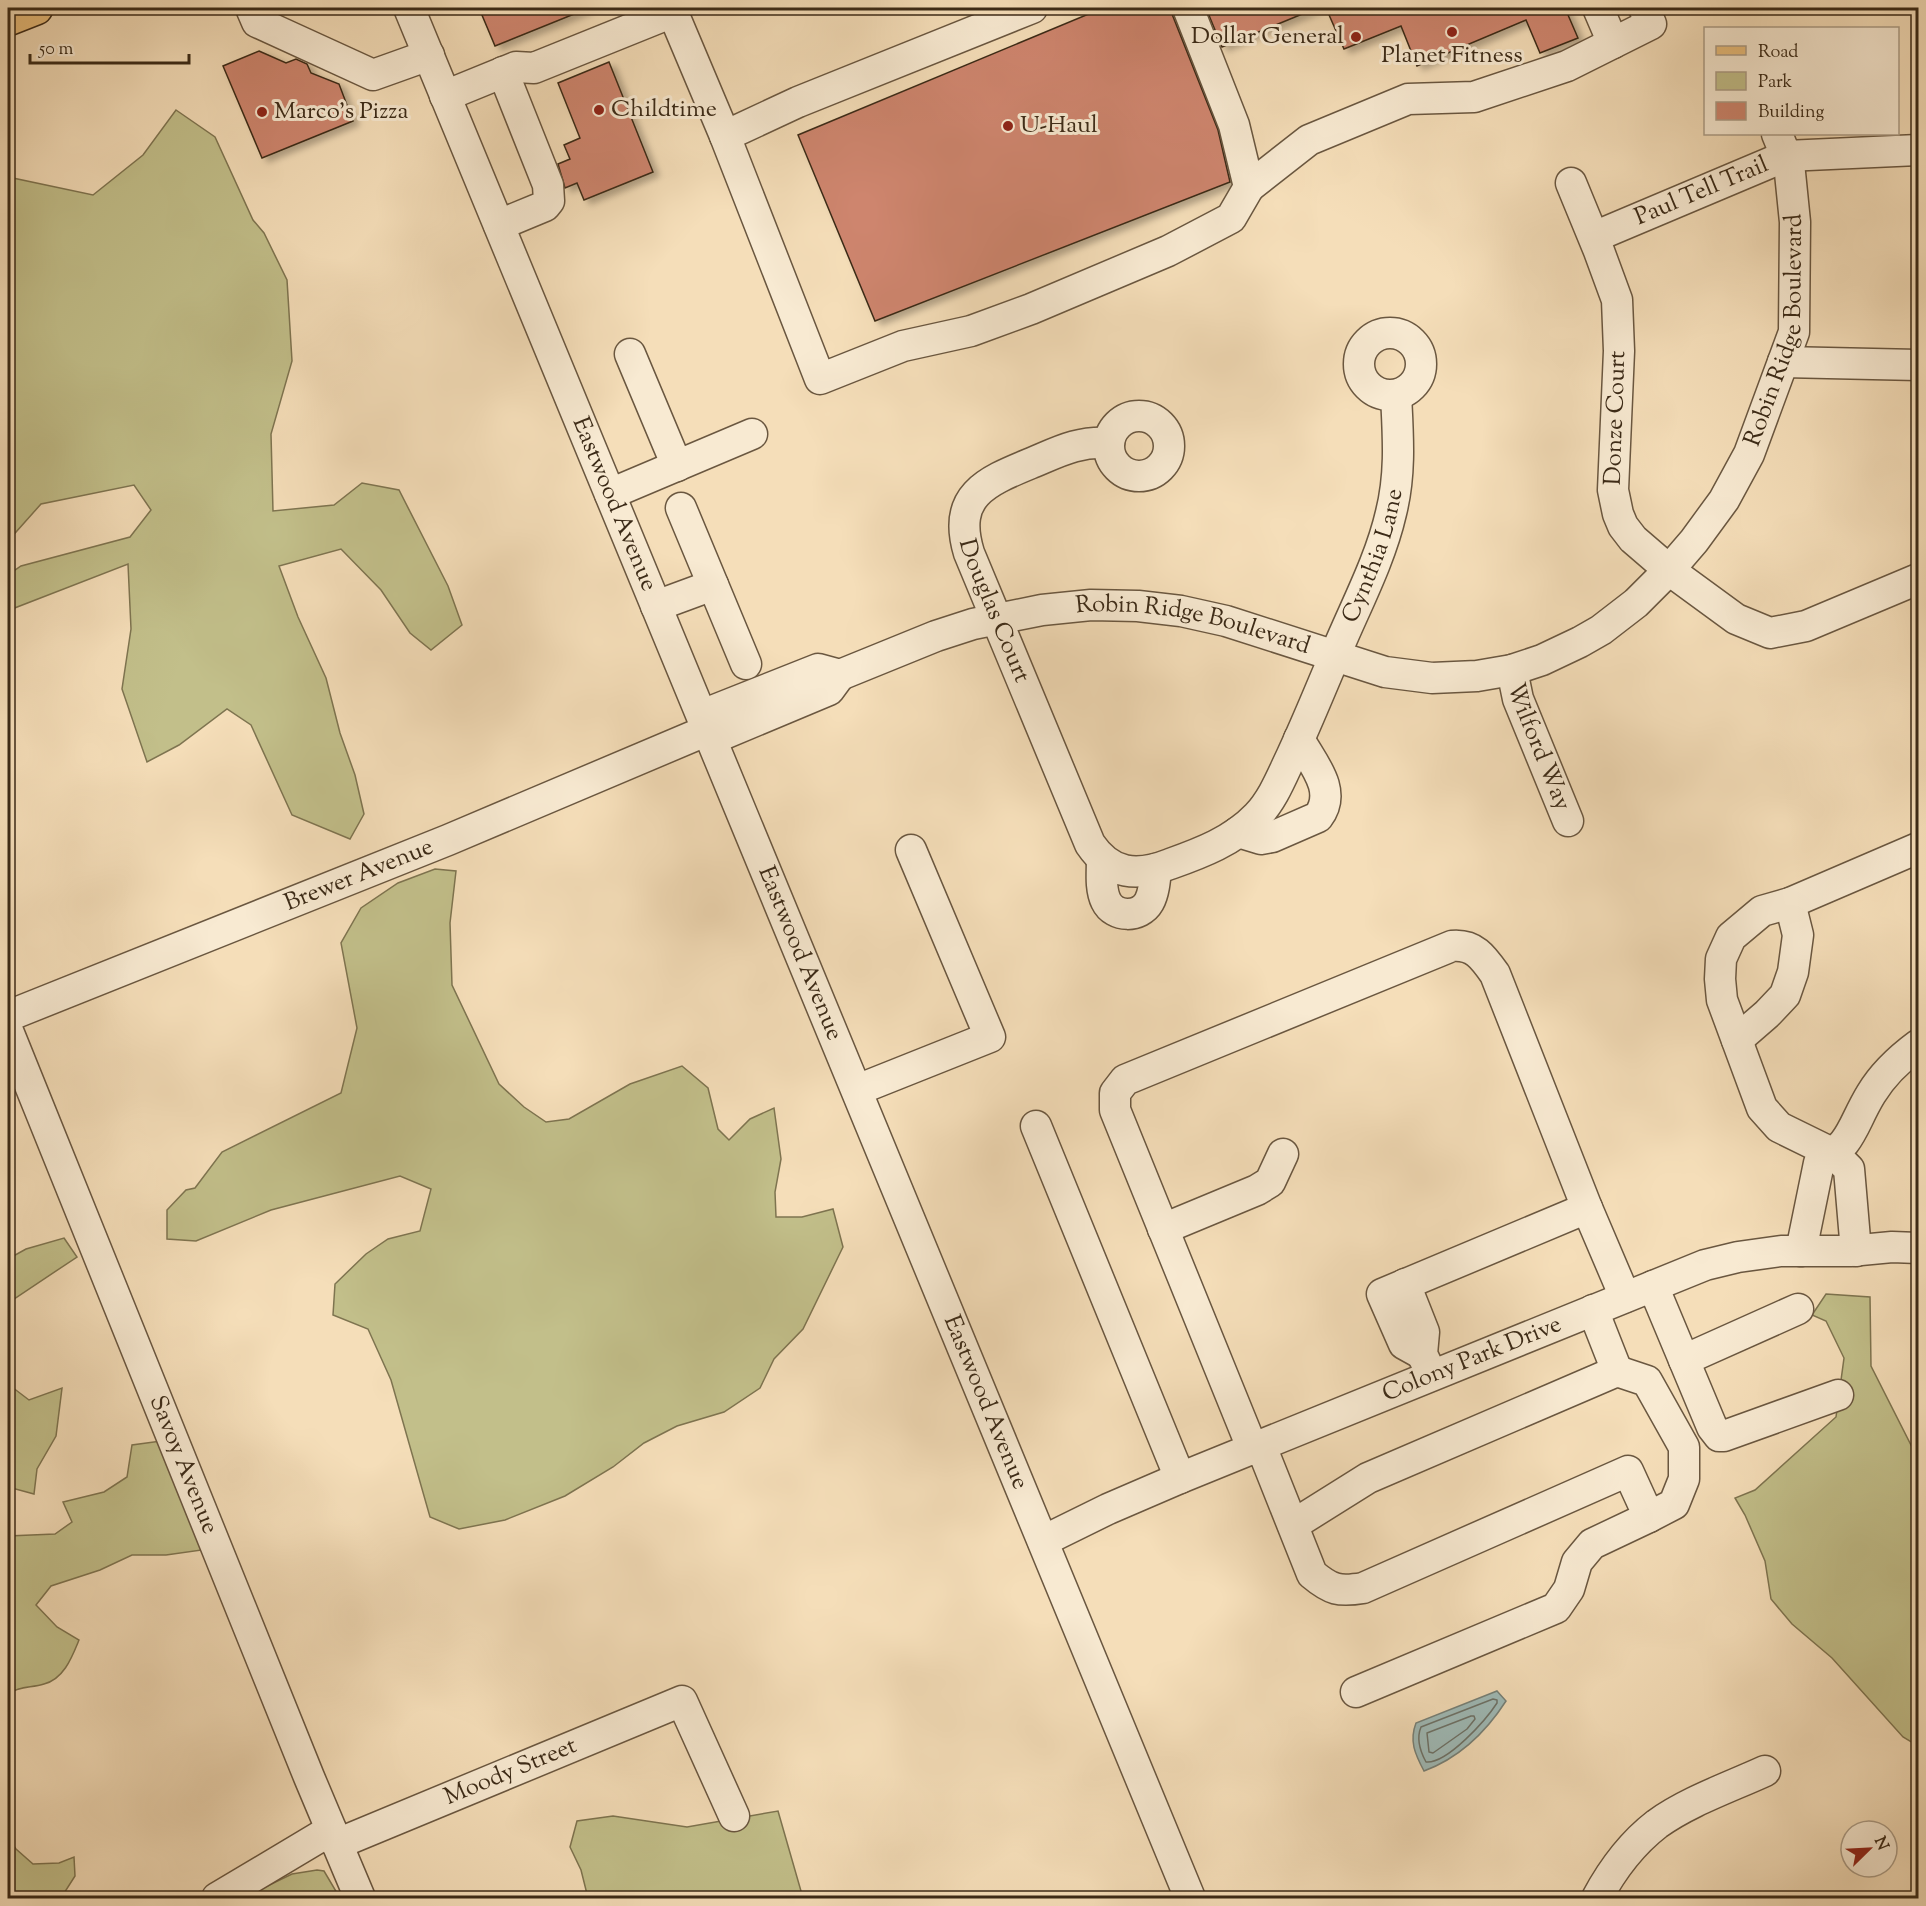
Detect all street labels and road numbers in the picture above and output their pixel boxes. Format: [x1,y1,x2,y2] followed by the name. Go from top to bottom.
[1630,148,1774,235] street label: Paul Tell Trail
[1736,212,1812,451] street label: Robin Ridge Boulevard
[1597,350,1635,486] street label: Donze Court
[563,412,665,597] street label: Eastwood Avenue
[1334,486,1412,629] street label: Cynthia Lane
[949,535,1038,688] street label: Douglas Court
[1074,588,1315,664] street label: Robin Ridge Boulevard
[1498,680,1579,816] street label: Wilford Way
[279,831,439,921] street label: Brewer Avenue
[749,861,851,1046] street label: Eastwood Avenue
[1377,1308,1567,1411] street label: Colony Park Drive
[934,1310,1036,1495] street label: Eastwood Avenue
[140,1391,226,1539] street label: Savoy Avenue
[439,1729,582,1815] street label: Moody Street

